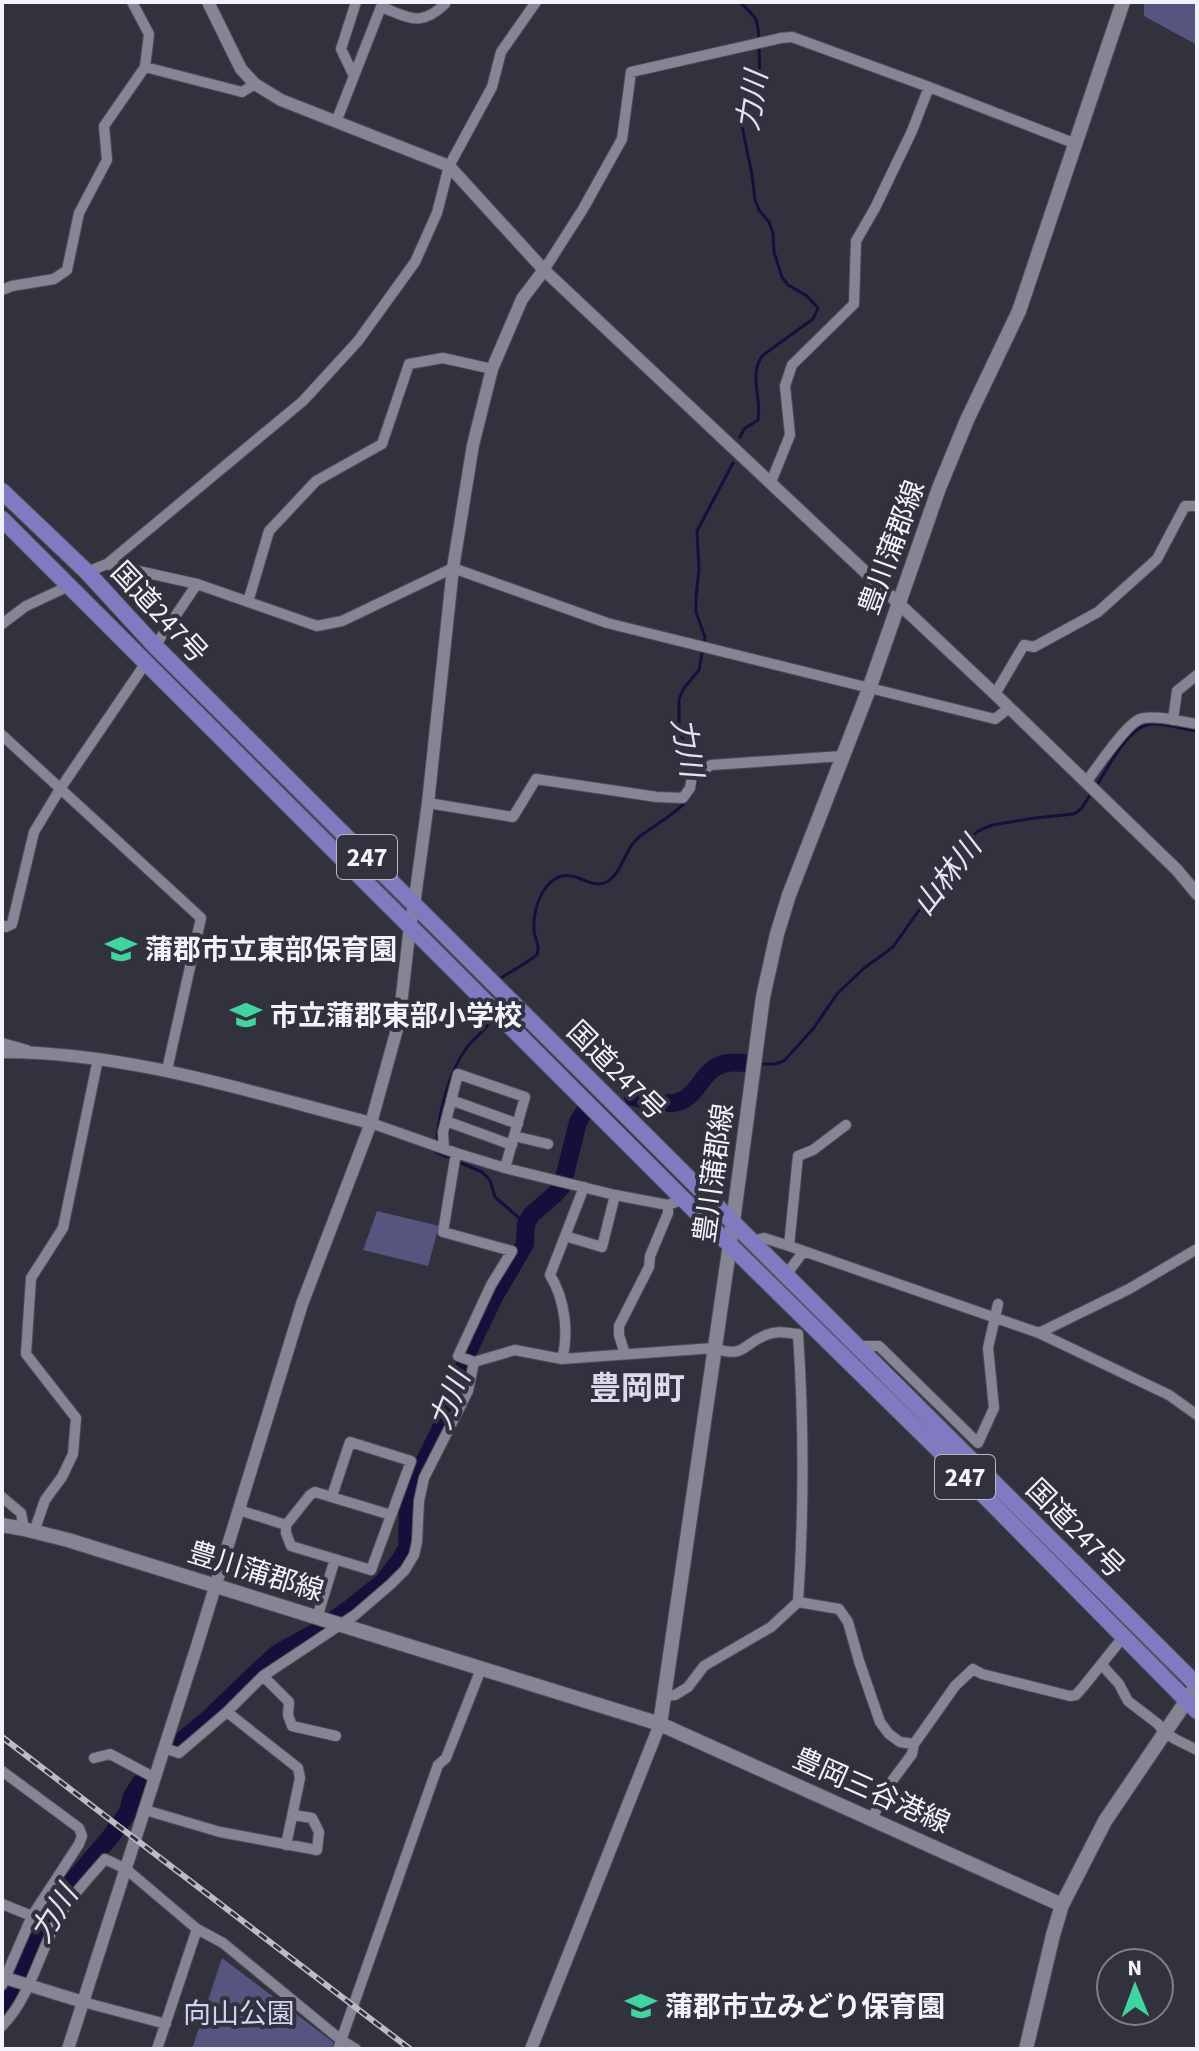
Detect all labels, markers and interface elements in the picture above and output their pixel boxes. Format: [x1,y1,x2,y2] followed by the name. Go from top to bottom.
[727,65,779,134] water label: 力川
[849,475,935,620] street label: 豊川蒲郡線
[102,553,217,672] street label: 国道247号
[660,714,713,783] water label: 力川
[903,825,994,925] water label: 山林川
[337,835,397,879] road number: 247
[145,930,397,970] place label: 蒲郡市立東部保育園
[104,932,138,966] school or university icon: 蒲郡市立東部保育園
[270,996,522,1036] place label: 市立蒲郡東部小学校
[229,998,263,1032] school or university icon: 市立蒲郡東部小学校
[558,1012,675,1129] street label: 国道247号
[684,1101,744,1245] street label: 豊川蒲郡線
[420,1362,482,1436] water label: 力川
[589,1366,685,1412] district label: 豊岡町
[935,1455,995,1499] road number: 247
[1017,1470,1134,1587] street label: 国道247号
[183,1532,329,1612] street label: 豊川蒲郡線
[787,1738,956,1843] street label: 豊岡三谷港線
[20,1875,90,1951] water label: 力川
[1095,1947,1175,2027] north arrow
[1127,1952,1142,1984] text: N
[665,1987,945,2027] place label: 蒲郡市立みどり保育園
[624,1989,658,2023] school or university icon: 蒲郡市立みどり保育園
[183,1994,295,2034] park label: 向山公園

